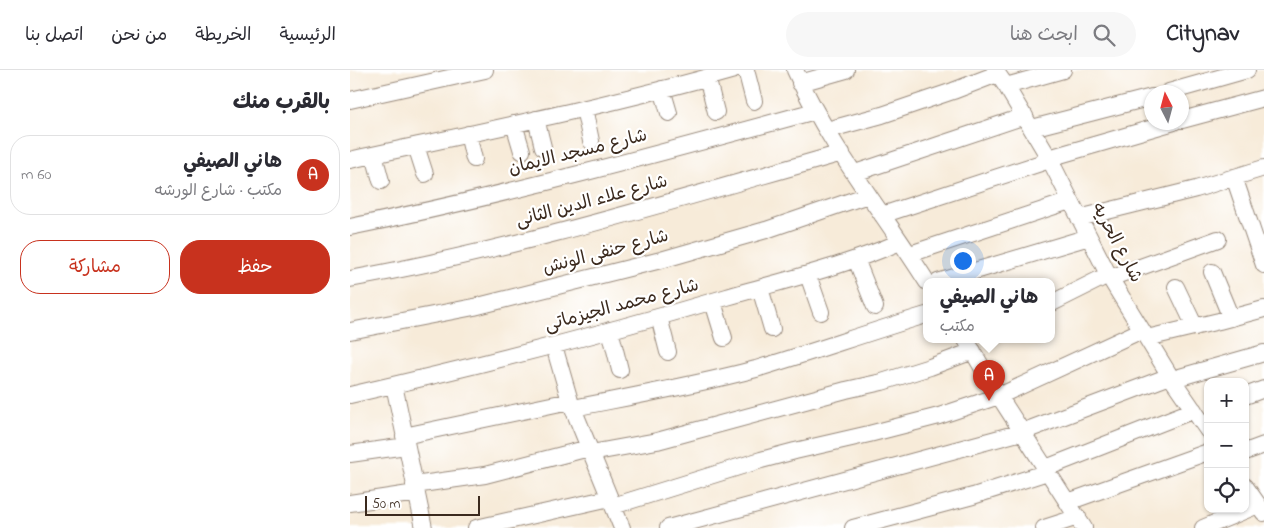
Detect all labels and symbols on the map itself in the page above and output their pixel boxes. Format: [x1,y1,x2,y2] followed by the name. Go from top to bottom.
[1144,85,1189,130] north arrow
[506,123,650,183] street label: شارع مسجد الايمان
[513,169,671,235] street label: شارع علاء الدين الثانى
[1084,198,1148,288] street label: شارع الحريه
[540,224,672,282] street label: شارع حنفى الونش
[950,248,976,274] your location
[542,273,702,339] street label: شارع محمد الجيزماتى
[973,360,1005,401] pin: A
[365,493,480,516] scale bar

